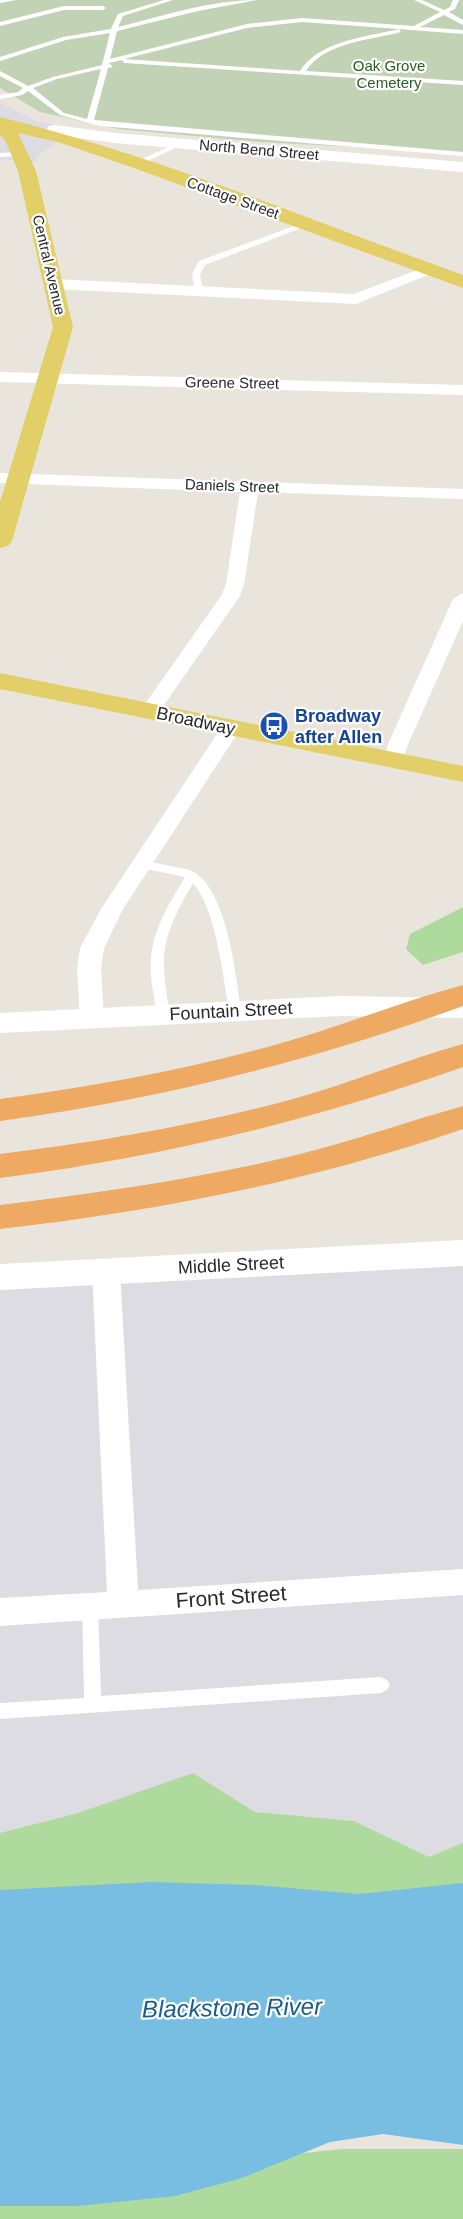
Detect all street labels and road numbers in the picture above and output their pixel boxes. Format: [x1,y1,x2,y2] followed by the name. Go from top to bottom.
[198,136,320,163] street label: North Bend Street
[185,173,282,222] street label: Cottage Street
[30,213,69,317] street label: Central Avenue
[185,373,280,392] street label: Greene Street
[185,475,280,496] street label: Daniels Street
[155,703,237,739] street label: Broadway
[169,998,293,1024] street label: Fountain Street
[178,1252,284,1278] street label: Middle Street
[175,1581,287,1612] street label: Front Street

